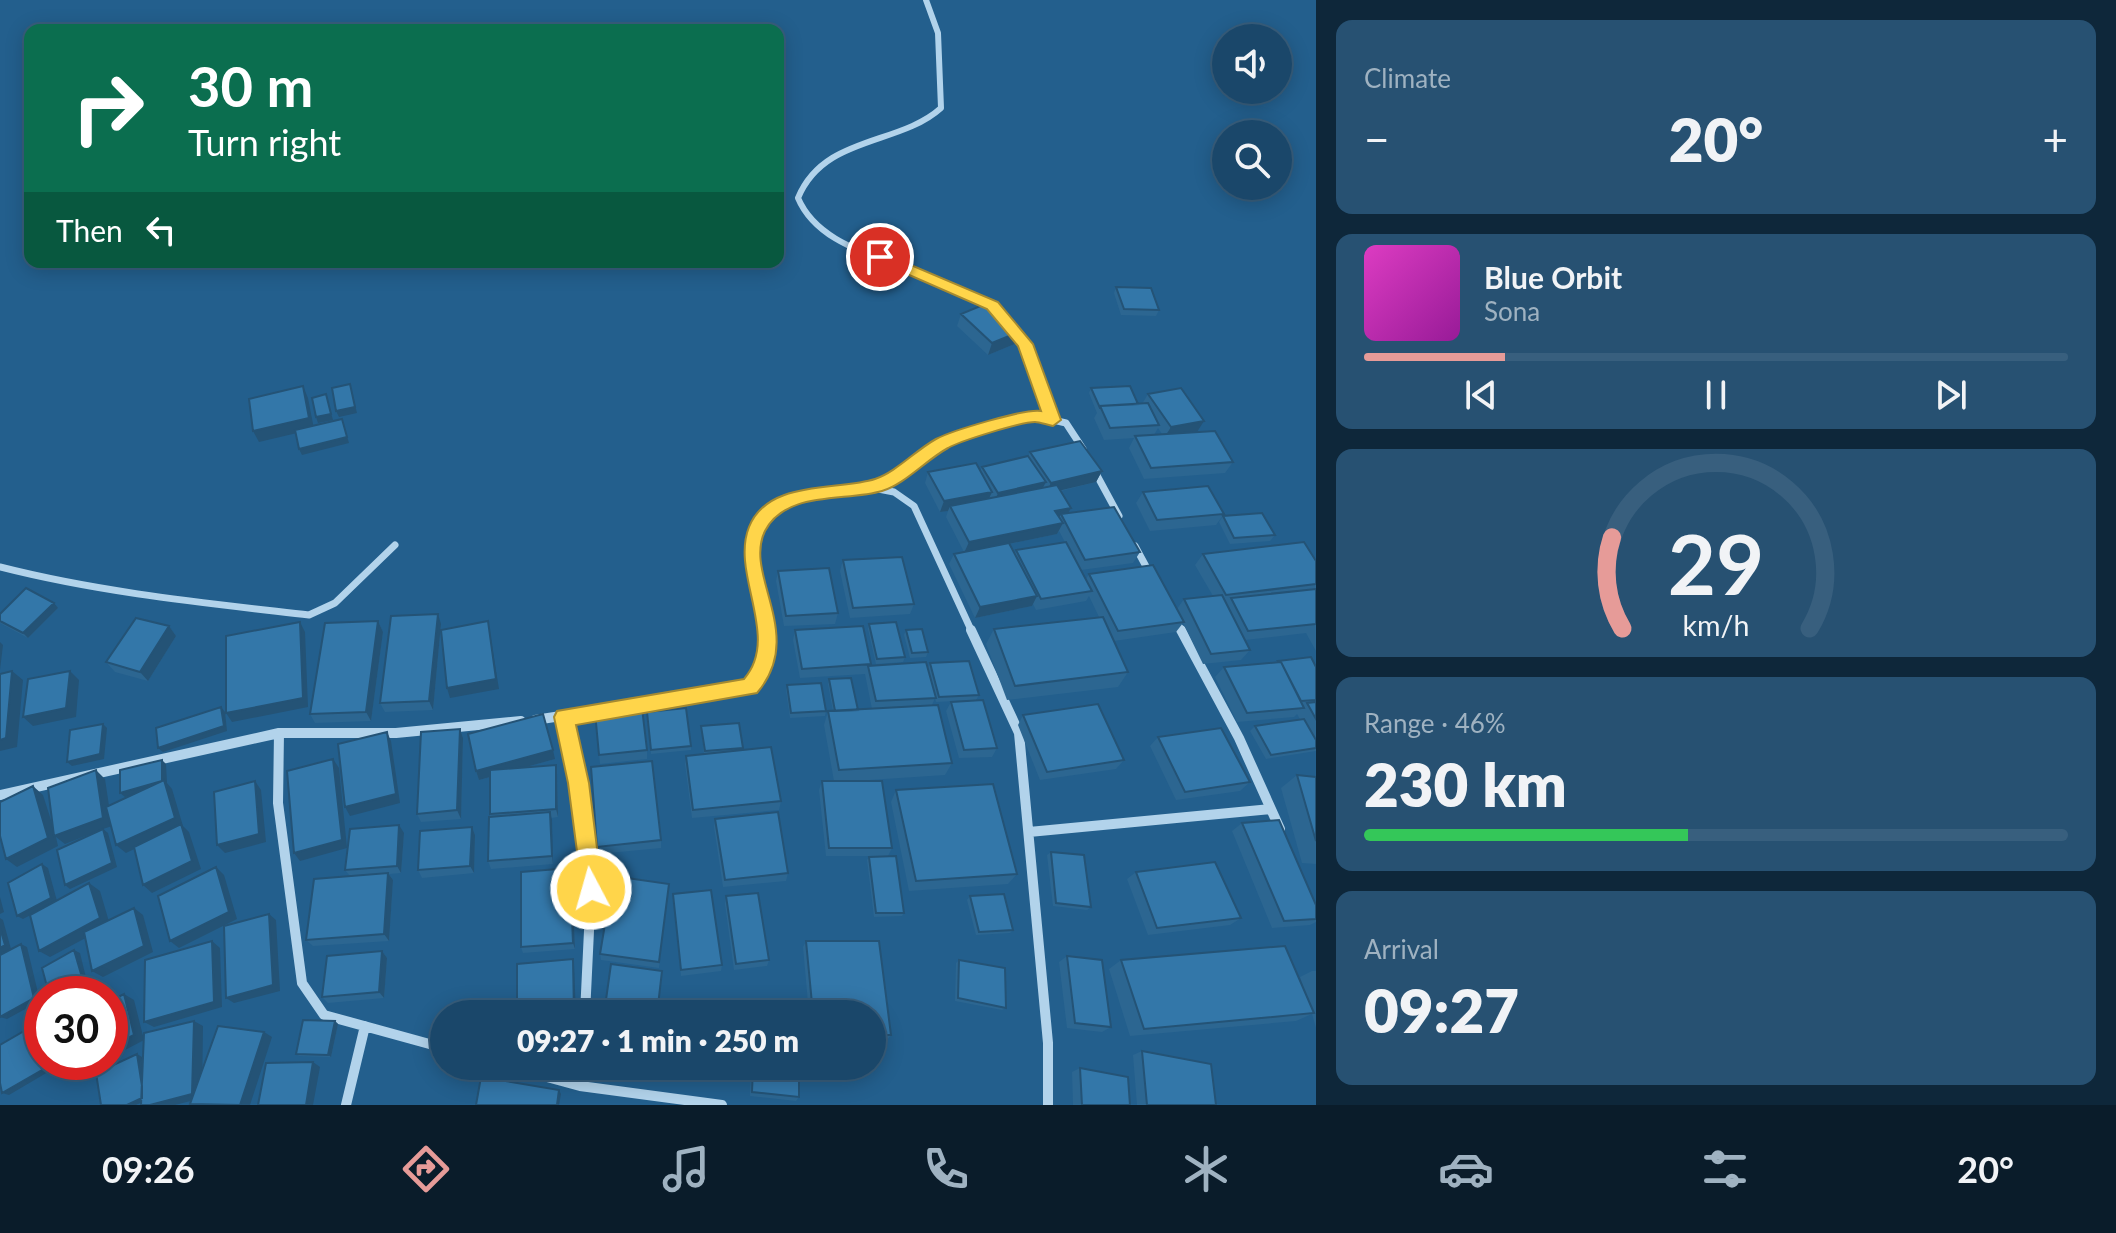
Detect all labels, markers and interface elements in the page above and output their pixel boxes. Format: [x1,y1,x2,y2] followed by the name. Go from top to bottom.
[1212,24,1292,200] map controls
[1212,24,1292,104] button: sound
[188,52,313,119] text: 30 m
[56,56,160,160] icon: right
[1364,62,1451,94] text: Climate
[1669,103,1763,175] text: 20°
[1364,113,1390,165] text: −
[2042,113,2068,165] text: +
[188,120,341,164] text: Turn right
[1212,120,1292,200] button: search
[139,208,183,252] icon: left
[56,212,123,248] text: Then
[846,223,914,291] pin
[858,235,902,279] icon: arrive
[1484,259,1622,295] text: Blue Orbit
[1484,295,1540,327] text: Sona
[1459,373,1503,417] icon: previous
[1694,373,1738,417] icon: pause
[1929,373,1973,417] icon: next
[1668,512,1764,612] text: 29
[1683,608,1749,642] text: km/h
[1364,707,1506,739] text: Range · 46%
[1364,748,1567,820] text: 230 km
[549,847,633,931] position arrow
[1364,933,1439,965] text: Arrival
[1364,974,1519,1046] text: 09:27
[24,976,128,1080] speed limit sign: 30
[517,1022,799,1058] text: 09:27 · 1 min · 250 m
[398,1141,454,1197] icon: directions
[658,1141,714,1197] icon: music
[918,1141,974,1197] icon: phone
[1178,1141,1234,1197] icon: climate
[1438,1141,1494,1197] icon: car
[1697,1141,1753,1197] icon: filters
[102,1147,195,1191] text: 09:26
[1957,1147,2014,1191] text: 20°

